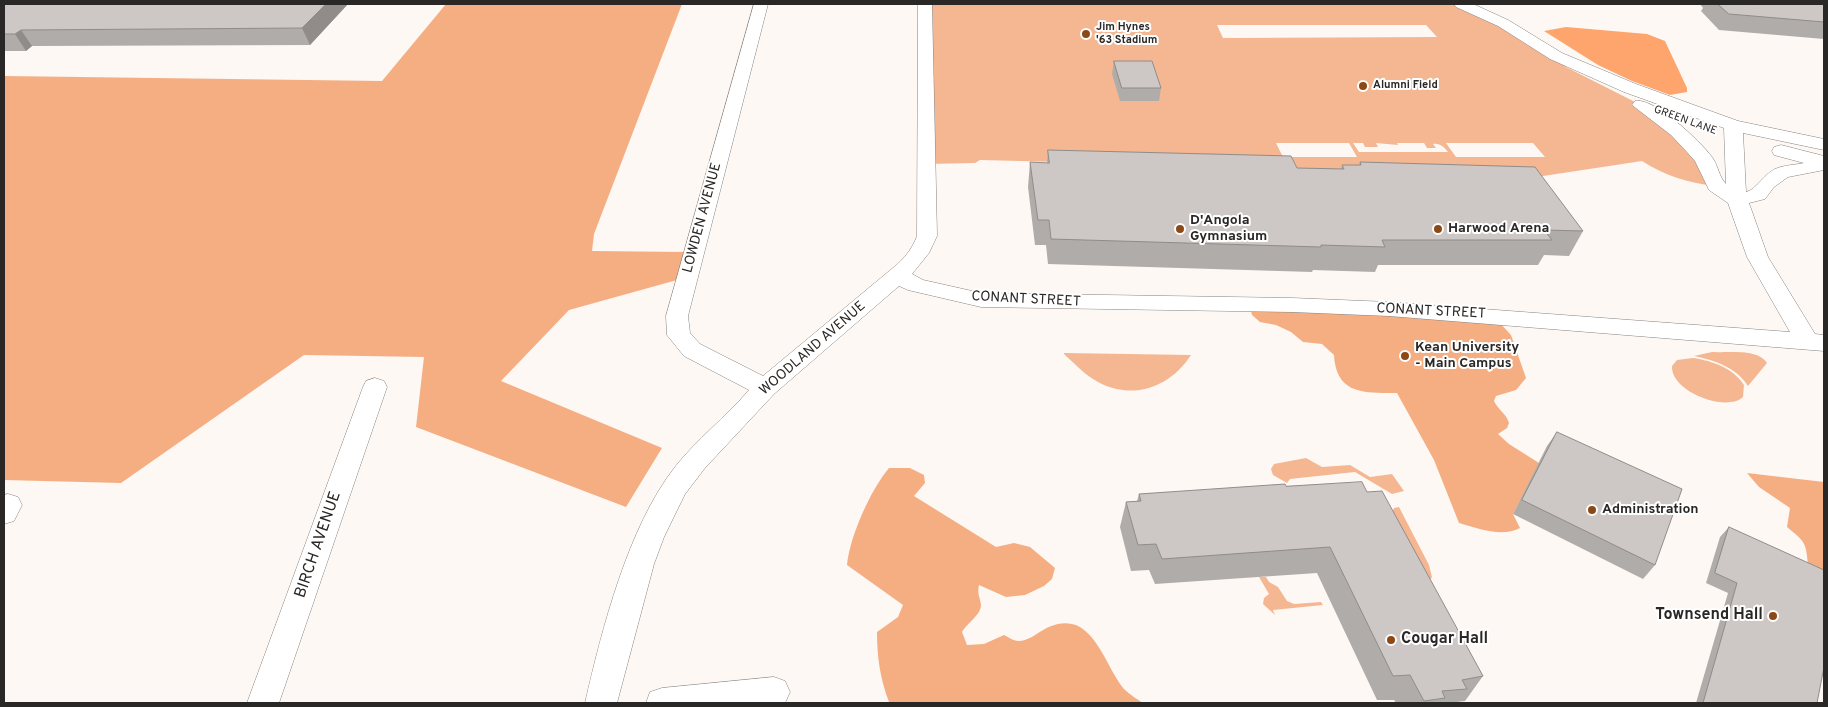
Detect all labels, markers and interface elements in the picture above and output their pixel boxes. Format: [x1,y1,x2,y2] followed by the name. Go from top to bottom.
[1096,21,1157,47] place label: Jim Hynes '63 Stadium
[1080,28,1092,40] marker: Jim Hynes '63 Stadium
[1373,79,1438,93] place label: Alumni Field
[1357,80,1369,92] marker: Alumni Field
[1652,103,1718,139] street label: GREEN LANE
[680,161,726,275] street label: LOWDEN AVENUE
[1190,213,1267,246] place label: D'Angola Gymnasium
[1448,221,1549,237] place label: Harwood Arena
[1174,223,1186,235] marker: D'Angola Gymnasium
[1432,223,1444,235] marker: Harwood Arena
[971,289,1081,311] street label: CONANT STREET
[757,298,869,400] street label: WOODLAND AVENUE
[1376,301,1486,323] street label: CONANT STREET
[1415,340,1519,372] place label: Kean University - Main Campus
[1399,350,1411,362] marker: Kean University - Main Campus
[292,489,346,601] street label: BIRCH AVENUE
[1602,502,1699,518] place label: Administration
[1586,504,1598,516] marker: Administration
[1655,606,1763,626] place label: Townsend Hall
[1767,610,1779,622] marker: Townsend Hall
[1401,630,1488,650] place label: Cougar Hall
[1385,634,1397,646] marker: Cougar Hall

